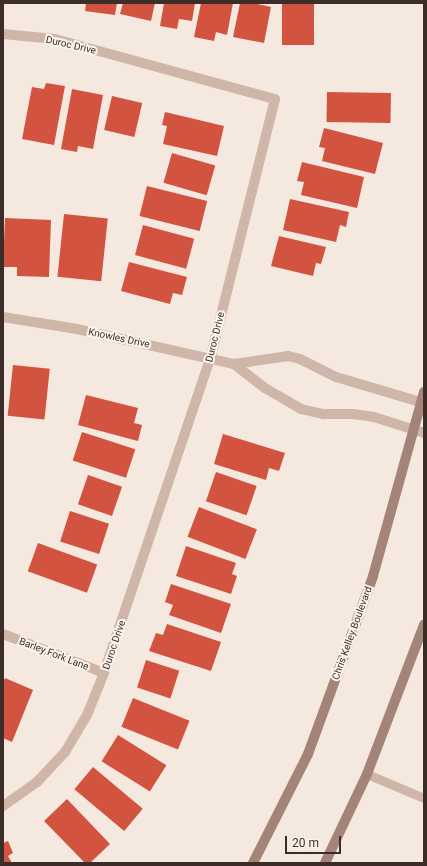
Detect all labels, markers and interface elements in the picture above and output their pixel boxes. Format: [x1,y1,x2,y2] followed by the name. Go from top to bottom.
[45,33,97,57] street label: Duroc Drive
[203,311,227,363] street label: Duroc Drive
[87,326,151,350] street label: Knowles Drive
[330,585,374,681] street label: Chris Kelley Boulevard
[100,619,128,671] street label: Duroc Drive
[17,635,91,673] street label: Barley Fork Lane
[287,828,343,854] scale bar
[292,836,319,850] text: 20 m

